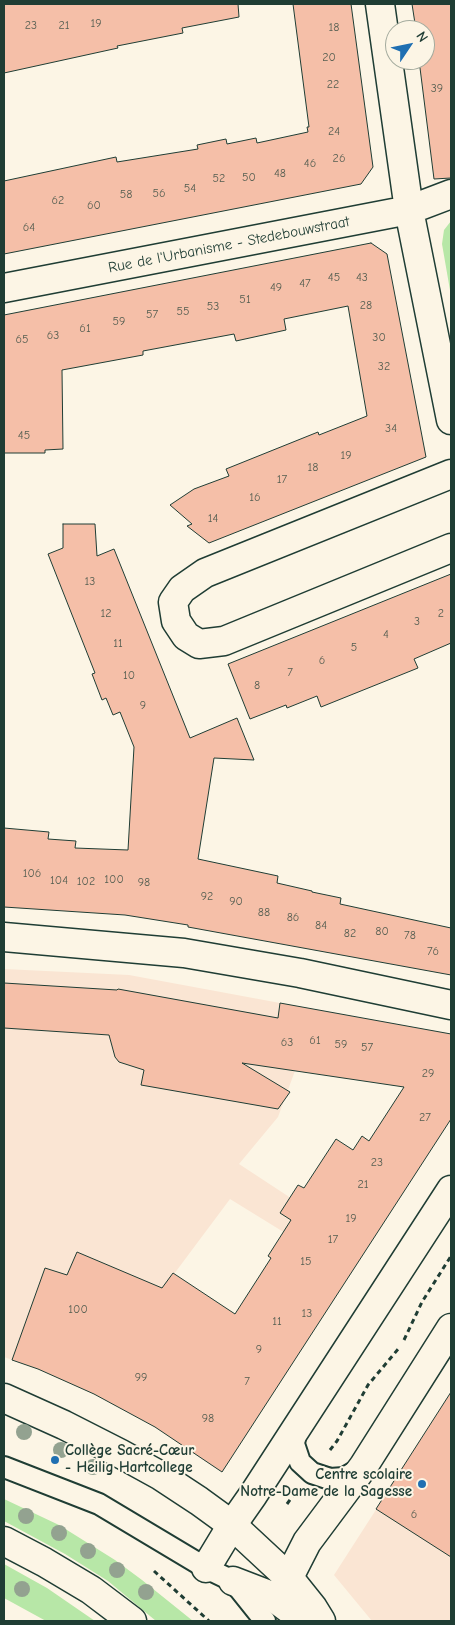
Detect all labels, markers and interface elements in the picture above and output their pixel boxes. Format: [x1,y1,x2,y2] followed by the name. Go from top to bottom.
[90,17,102,31] house number: 19
[25,19,37,33] house number: 23
[58,19,70,33] house number: 21
[385,20,435,70] north arrow
[329,21,339,35] house number: 18
[412,28,432,45] text: N
[322,51,336,65] house number: 20
[327,78,339,92] house number: 22
[431,82,443,96] house number: 39
[328,125,340,139] house number: 24
[333,152,345,166] house number: 26
[304,157,316,171] house number: 46
[274,167,286,181] house number: 48
[242,171,256,185] house number: 50
[213,172,225,186] house number: 52
[184,182,196,196] house number: 54
[152,187,166,201] house number: 56
[120,188,132,202] house number: 58
[52,194,64,208] house number: 62
[87,199,101,213] house number: 60
[107,213,351,277] street label: Rue de l'Urbanisme - Stedebouwstraat
[23,221,35,235] house number: 64
[328,271,340,285] house number: 45
[356,271,368,285] house number: 43
[299,277,311,291] house number: 47
[270,281,282,295] house number: 49
[239,293,251,307] house number: 51
[360,299,372,313] house number: 28
[207,300,219,314] house number: 53
[176,305,190,319] house number: 55
[146,308,158,322] house number: 57
[113,315,125,329] house number: 59
[79,322,91,336] house number: 61
[47,329,59,343] house number: 63
[372,331,386,345] house number: 30
[15,333,29,347] house number: 65
[378,360,390,374] house number: 32
[385,422,397,436] house number: 34
[18,429,30,443] house number: 45
[340,449,352,463] house number: 19
[308,461,318,475] house number: 18
[277,473,287,487] house number: 17
[249,491,261,505] house number: 16
[208,512,218,526] house number: 14
[85,575,95,589] house number: 13
[100,607,112,621] house number: 12
[438,607,444,621] house number: 2
[414,615,420,629] house number: 3
[383,628,389,642] house number: 4
[113,637,123,651] house number: 11
[351,641,357,655] house number: 5
[319,654,325,668] house number: 6
[287,666,293,680] house number: 7
[123,669,135,683] house number: 10
[254,679,260,693] house number: 8
[140,699,146,713] house number: 9
[23,867,41,881] house number: 106
[104,873,124,887] house number: 100
[50,874,68,888] house number: 104
[77,875,95,889] house number: 102
[138,876,150,890] house number: 98
[201,890,213,904] house number: 92
[229,895,243,909] house number: 90
[258,906,270,920] house number: 88
[287,911,299,925] house number: 86
[315,919,327,933] house number: 84
[375,925,389,939] house number: 80
[344,927,356,941] house number: 82
[404,929,416,943] house number: 78
[427,945,439,959] house number: 76
[309,1034,321,1048] house number: 61
[281,1036,293,1050] house number: 63
[335,1038,347,1052] house number: 59
[361,1041,373,1055] house number: 57
[422,1067,434,1081] house number: 29
[419,1111,431,1125] house number: 27
[371,1156,383,1170] house number: 23
[357,1178,369,1192] house number: 21
[345,1212,357,1226] house number: 19
[328,1233,338,1247] house number: 17
[300,1255,312,1269] house number: 15
[68,1303,88,1317] house number: 100
[302,1307,312,1321] house number: 13
[272,1315,282,1329] house number: 11
[256,1343,262,1357] house number: 9
[135,1371,147,1385] house number: 99
[244,1375,250,1389] house number: 7
[202,1412,214,1426] house number: 98
[65,1442,194,1477] place label: Collège Sacré-Cœur - Heilig Hartcollege
[49,1454,61,1466] marker: Collège Sacré-Cœur - Heilig Hartcollege
[240,1466,412,1501] place label: Centre scolaire Notre-Dame de la Sagesse
[416,1478,428,1490] marker: Centre scolaire Notre-Dame de la Sagesse
[411,1508,417,1522] house number: 6

